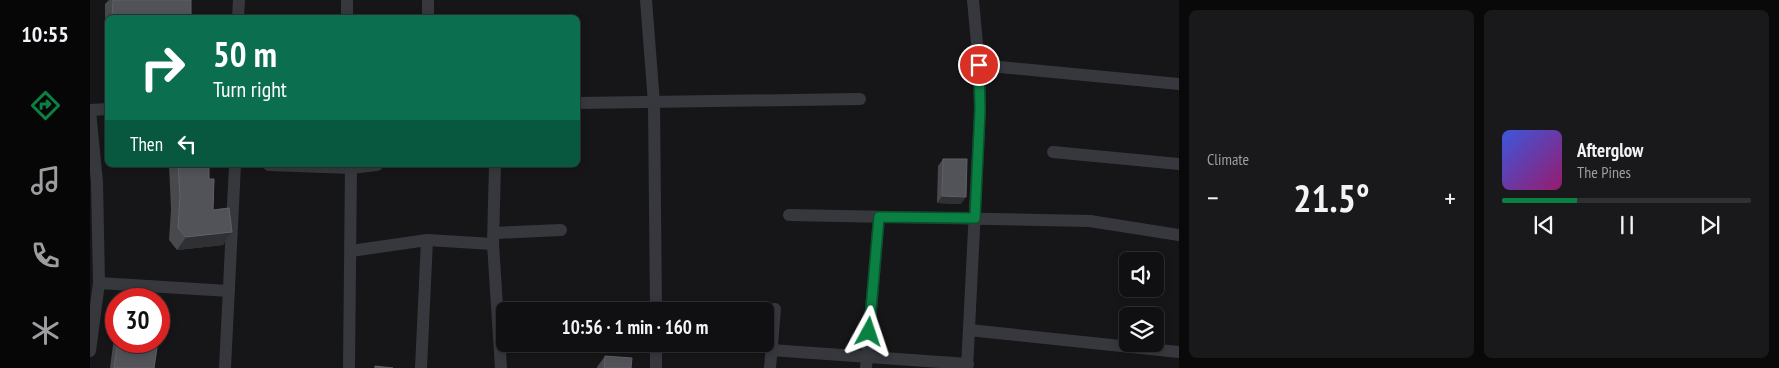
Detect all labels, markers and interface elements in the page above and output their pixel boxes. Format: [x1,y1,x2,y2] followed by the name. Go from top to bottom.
[21,20,69,48] text: 10:55
[213,31,277,77] text: 50 m
[130,35,195,100] icon: right
[958,44,1000,86] pin
[965,51,993,79] icon: arrive
[213,75,287,103] text: Turn right
[28,88,63,123] icon: directions
[173,130,201,158] icon: left
[130,132,163,156] text: Then
[1577,138,1643,162] text: Afterglow
[1207,149,1249,169] text: Climate
[1577,162,1631,182] text: The Pines
[28,163,63,198] icon: music
[1293,173,1370,222] text: 21.5°
[1207,179,1219,216] text: −
[1444,179,1456,216] text: +
[1530,211,1558,239] icon: previous
[1613,211,1641,239] icon: pause
[1696,211,1724,239] icon: next
[28,238,63,273] icon: phone
[1119,252,1164,352] map controls
[1119,252,1164,297] button: sound
[105,288,170,353] speed limit sign: 30
[842,305,894,357] position arrow
[1119,307,1164,352] button: layers
[28,313,63,348] icon: climate
[562,315,708,339] text: 10:56 · 1 min · 160 m

